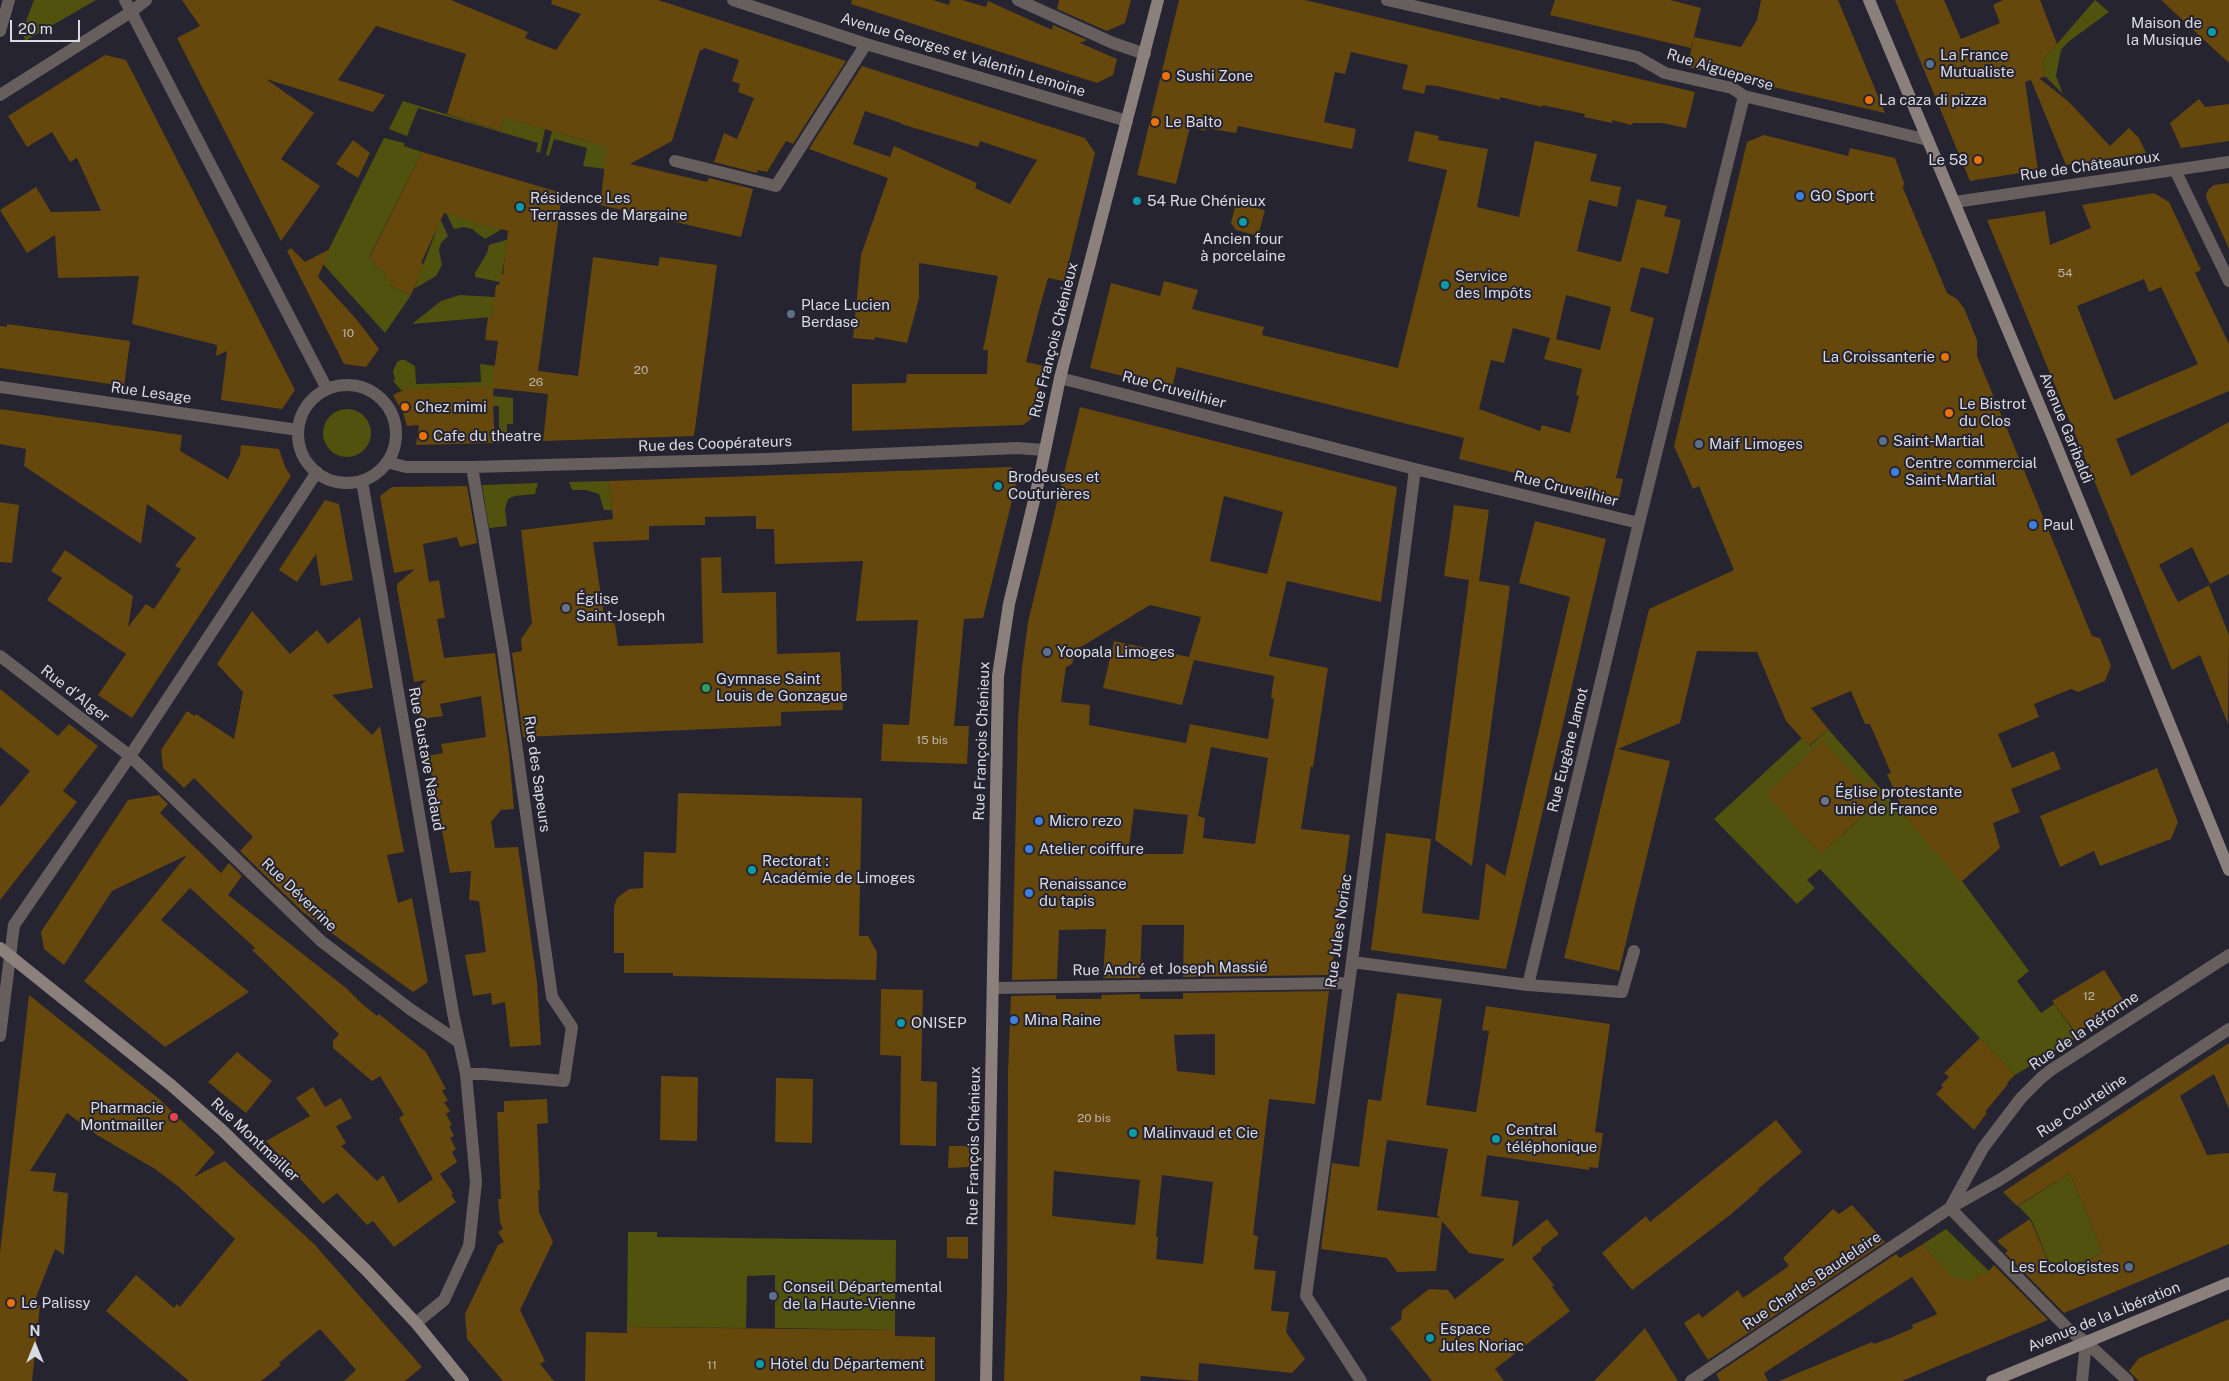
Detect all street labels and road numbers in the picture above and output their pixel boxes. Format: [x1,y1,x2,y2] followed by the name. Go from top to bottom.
[838,9,1088,101] street label: Avenue Georges et Valentin Lemoine
[1664,45,1776,95] street label: Rue Aigueperse
[2019,147,2161,185] street label: Rue de Châteauroux
[1026,260,1082,420] street label: Rue François Chénieux
[1120,368,1228,412] street label: Rue Cruveilhier
[2036,370,2096,486] street label: Avenue Garibaldi
[110,378,192,408] street label: Rue Lesage
[638,432,792,456] street label: Rue des Coopérateurs
[1512,467,1620,511] street label: Rue Cruveilhier
[970,661,994,821] street label: Rue François Chénieux
[37,662,113,726] street label: Rue d'Alger
[404,686,448,832] street label: Rue Gustave Nadaud
[1544,686,1592,814] street label: Rue Eugène Jamot
[520,715,554,833] street label: Rue des Sapeurs
[257,854,341,936] street label: Rue Déverrine
[1322,873,1356,989] street label: Rue Jules Noriac
[1072,958,1268,980] street label: Rue André et Joseph Massié
[2026,988,2142,1074] street label: Rue de la Réforme
[964,1066,984,1226] street label: Rue François Chénieux
[2034,1070,2130,1142] street label: Rue Courteline
[207,1094,303,1186] street label: Rue Montmailler
[1739,1228,1885,1334] street label: Rue Charles Baudelaire
[2025,1278,2183,1356] street label: Avenue de la Libération

